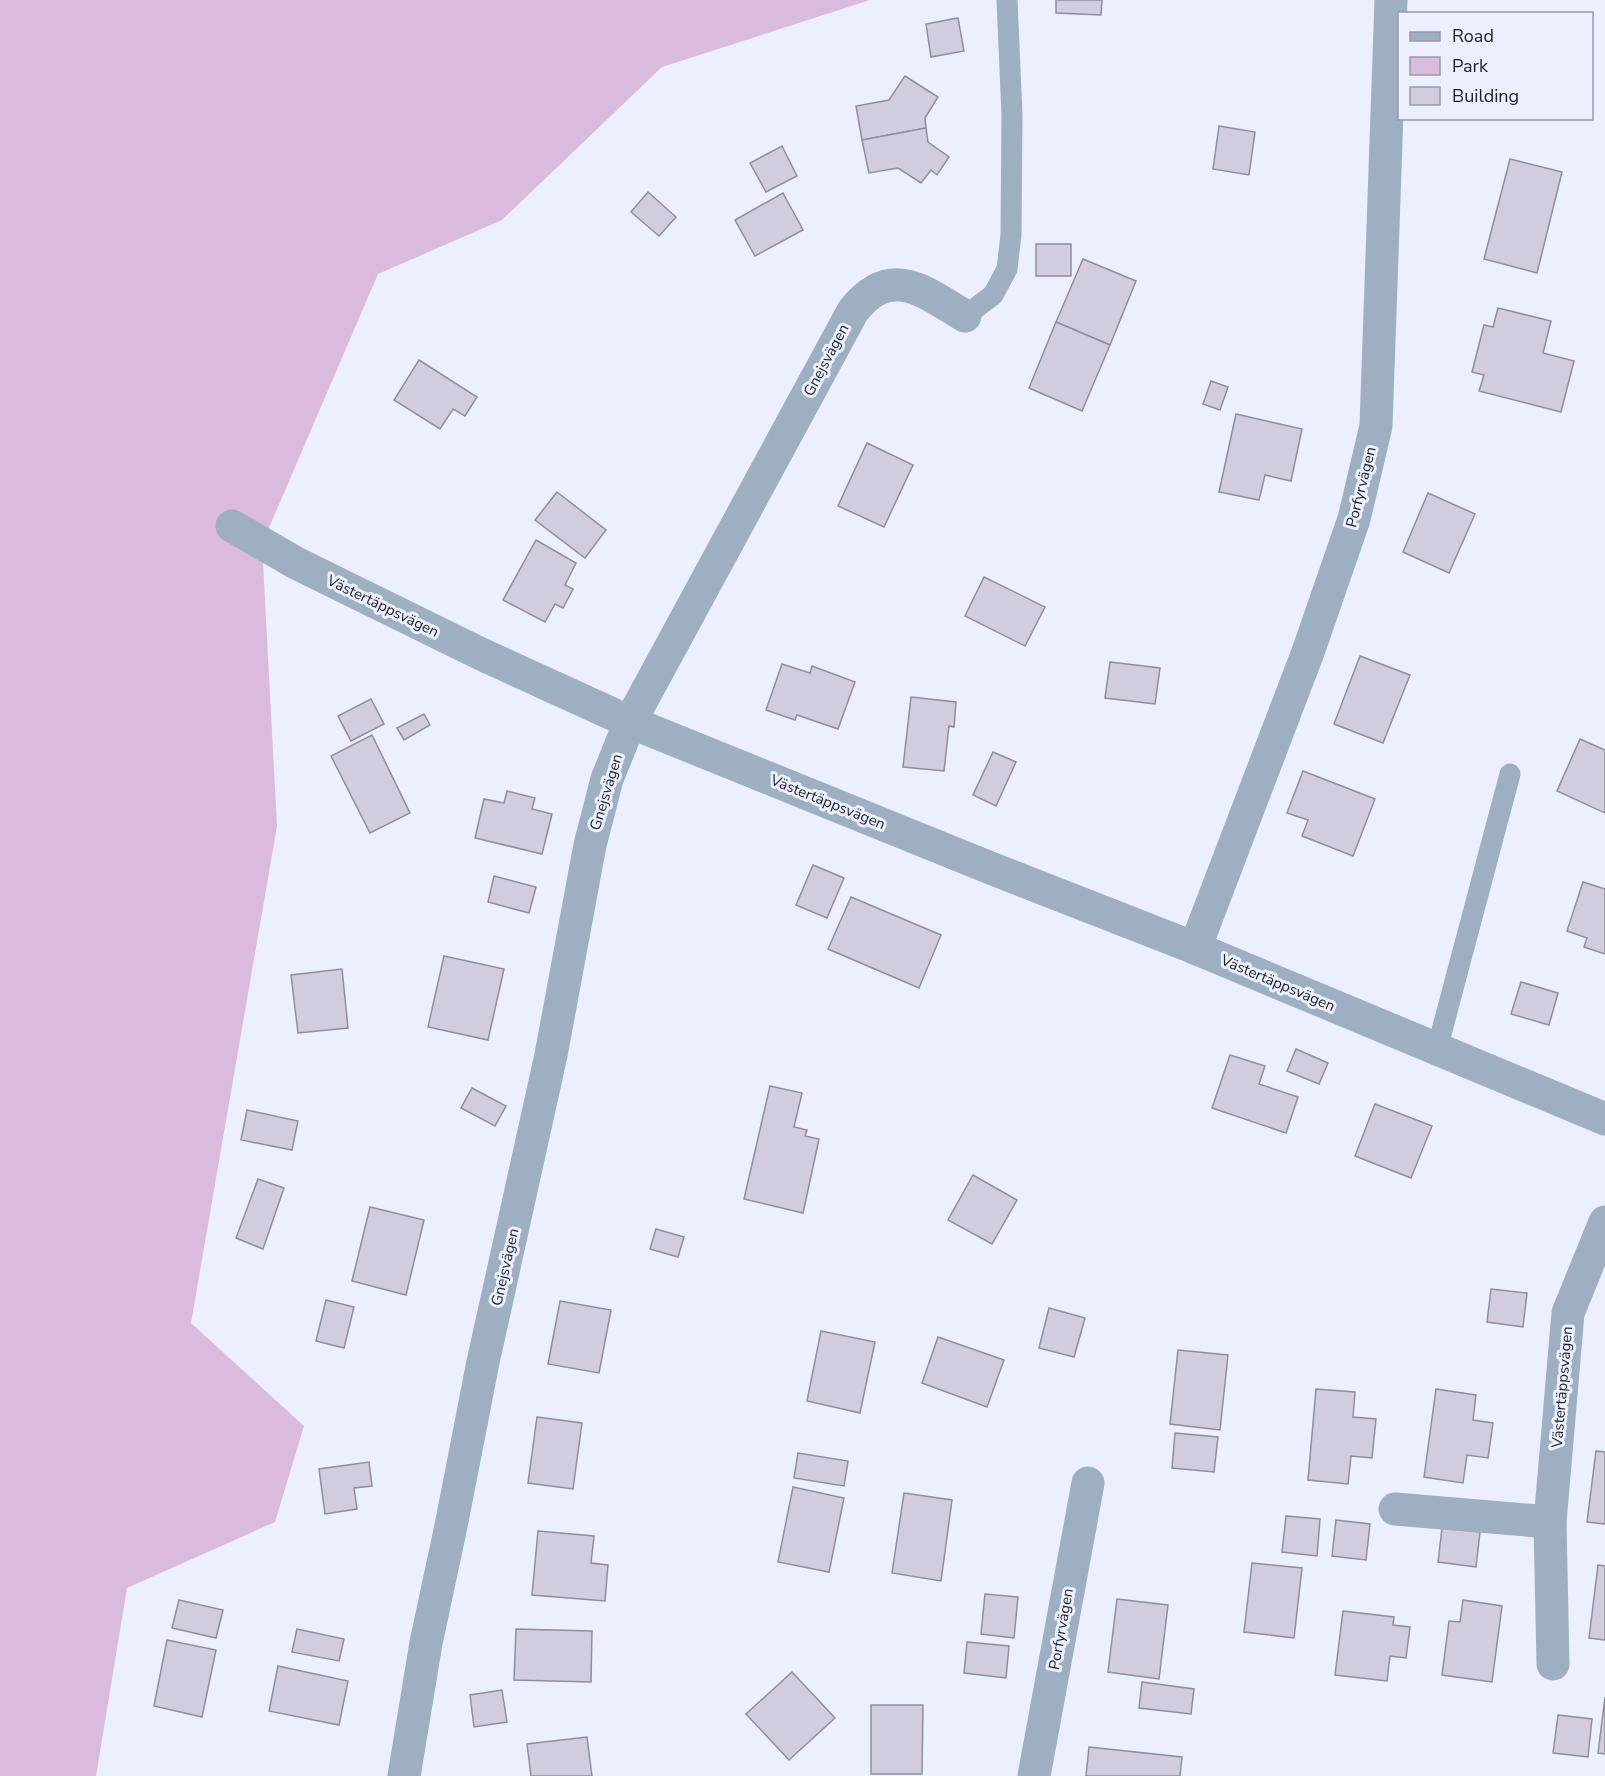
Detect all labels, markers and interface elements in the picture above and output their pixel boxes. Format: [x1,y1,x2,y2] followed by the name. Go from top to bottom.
[1398,12,1593,120] legend
[1452,24,1494,48] text: Road
[1452,54,1489,78] text: Park
[1452,84,1519,108] text: Building
[799,321,853,399] street label: Gnejsvägen
[1341,445,1381,529] street label: Porfyrvägen
[323,570,442,642] street label: Västertäppsvägen
[585,751,627,833] street label: Gnejsvägen
[767,769,888,834] street label: Västertäppsvägen
[1217,950,1338,1016] street label: Västertäppsvägen
[486,1226,524,1308] street label: Gnejsvägen
[1547,1325,1577,1450] street label: Västertäppsvägen
[1044,1587,1078,1671] street label: Porfyrvägen

